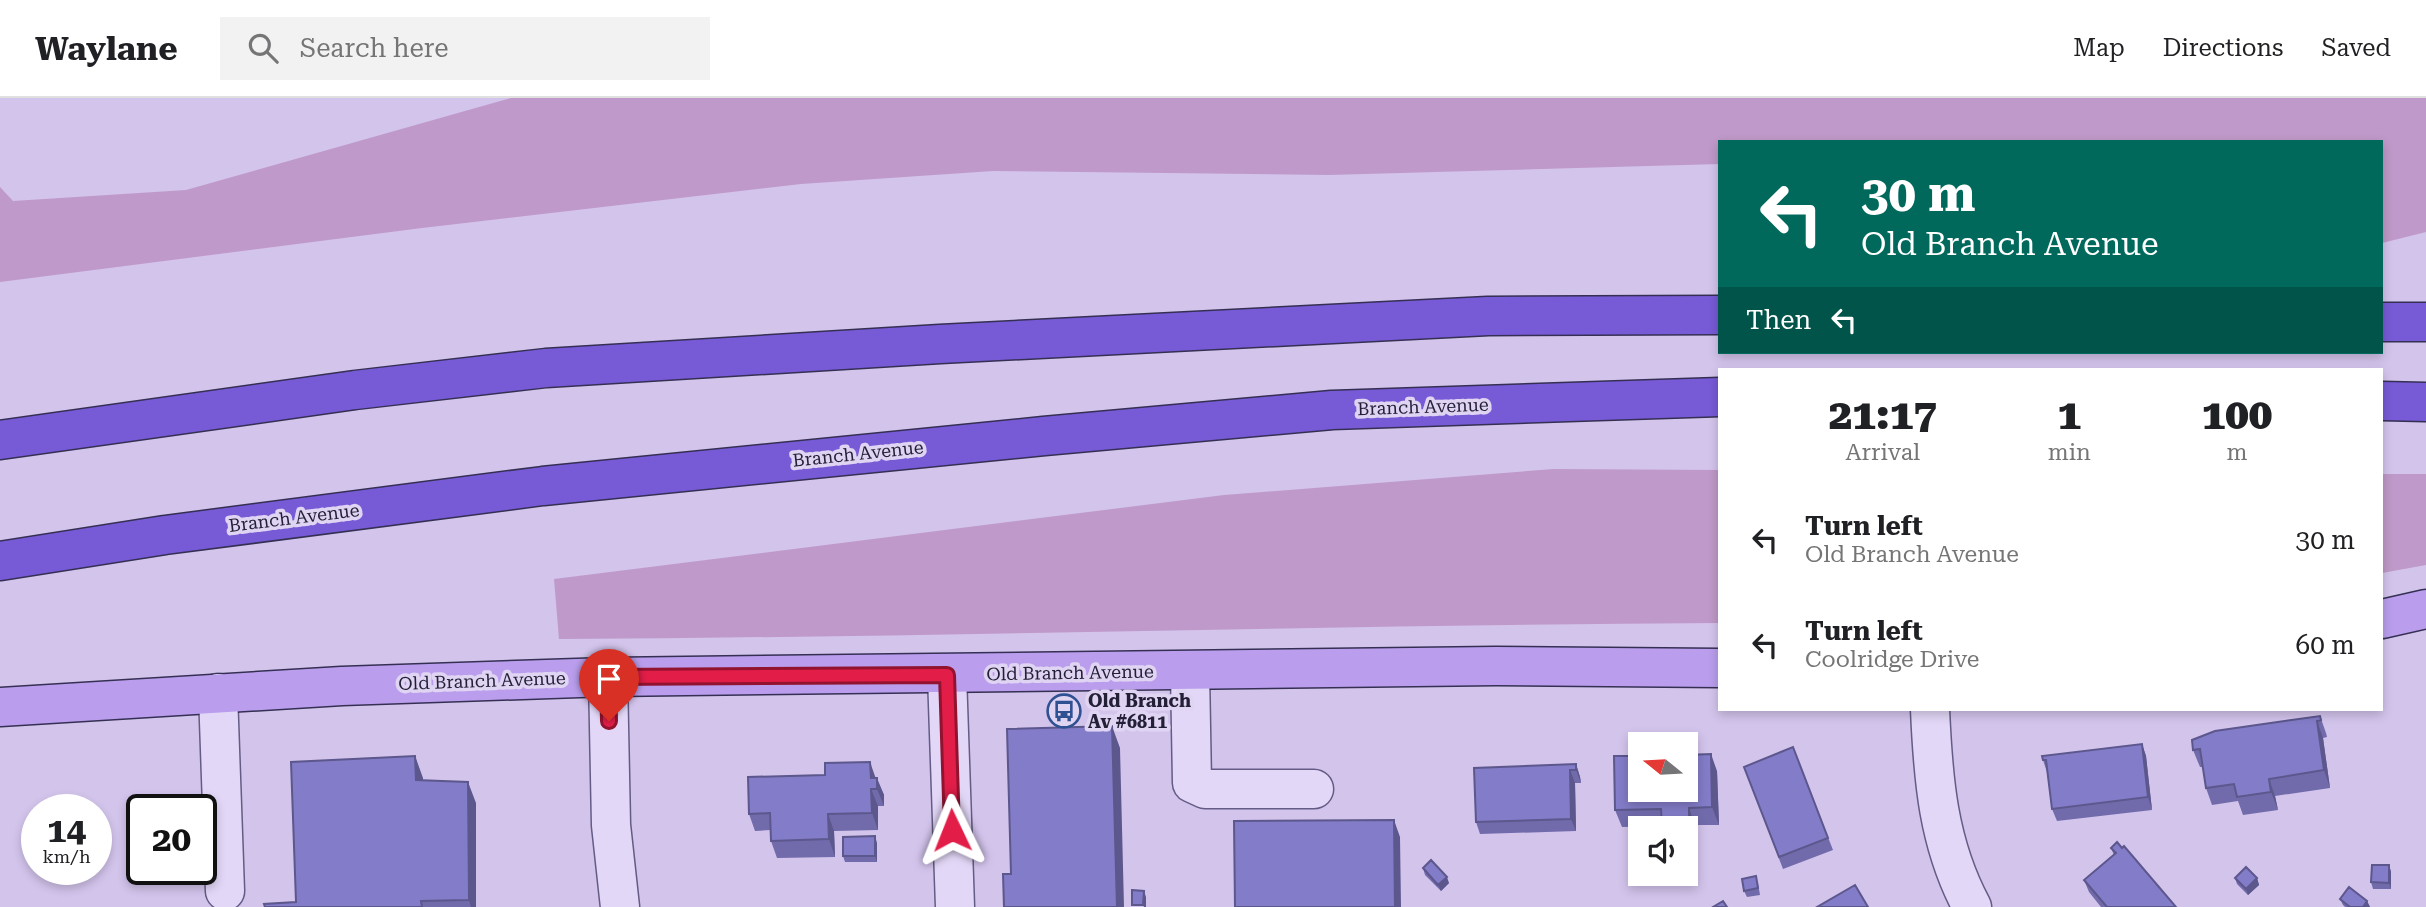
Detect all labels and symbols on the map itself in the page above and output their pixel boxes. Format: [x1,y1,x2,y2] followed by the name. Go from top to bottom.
[1357,394,1489,419] street label: Branch Avenue
[792,436,924,471] street label: Branch Avenue
[227,499,361,536] street label: Branch Avenue
[579,649,639,721] pin
[986,661,1154,684] street label: Old Branch Avenue
[398,667,566,694] street label: Old Branch Avenue
[1088,690,1191,732] place label: Old Branch Av #6811
[1045,692,1083,730] bus stop icon: Old Branch Av #6811
[1628,732,1698,802] north arrow
[915,793,989,867] position arrow
[126,794,217,885] speed limit sign: 20

